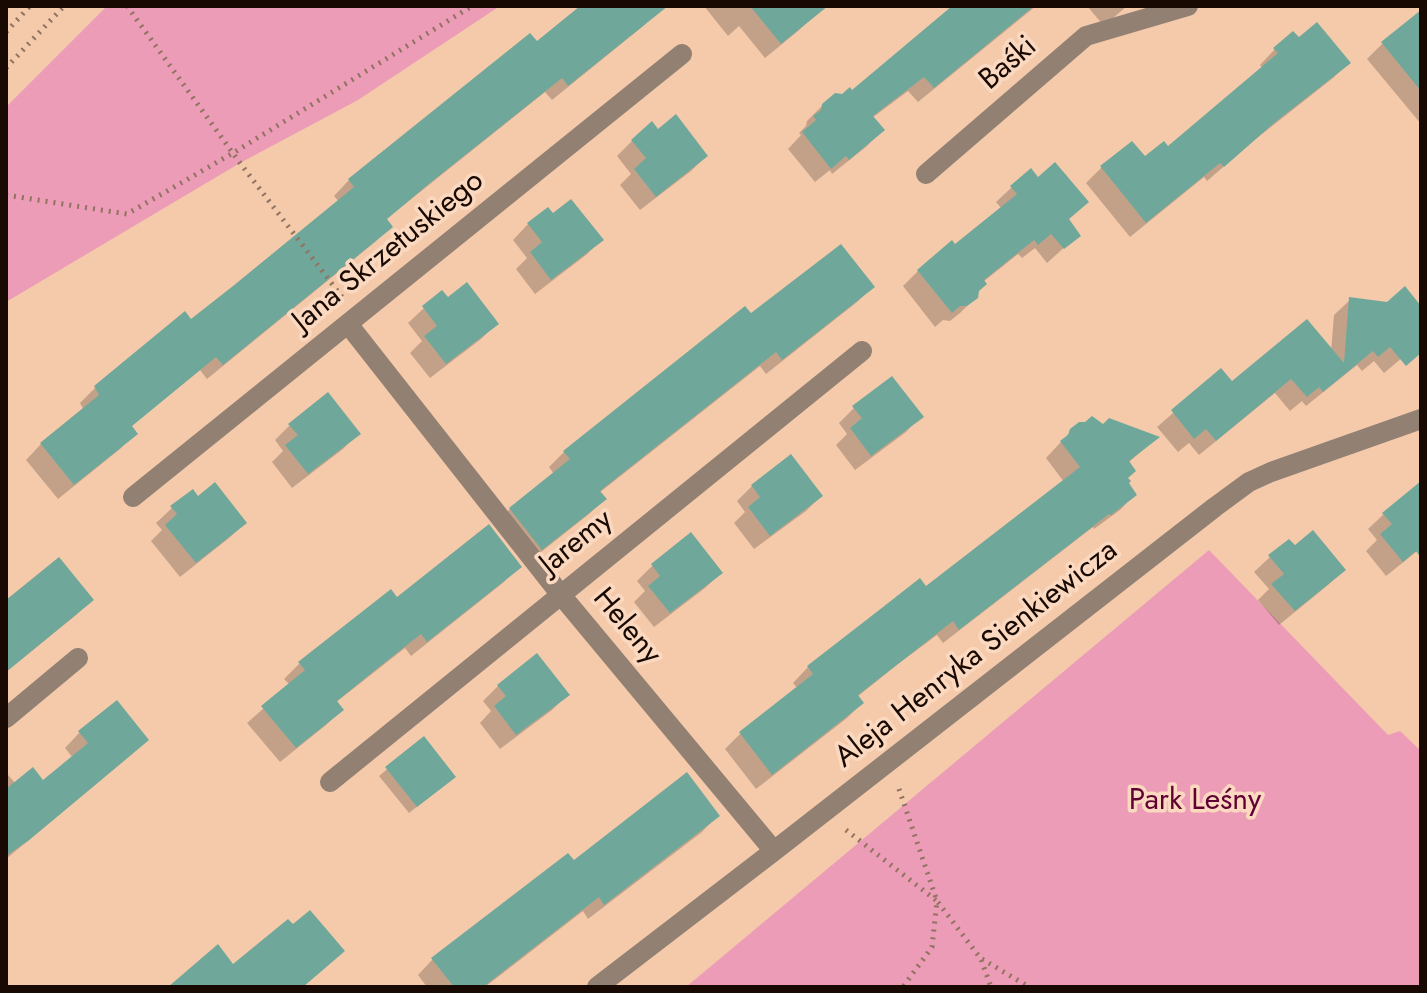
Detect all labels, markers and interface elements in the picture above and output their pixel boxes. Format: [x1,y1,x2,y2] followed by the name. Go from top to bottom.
[973,29,1045,99] street label: Baśki
[286,164,492,340] street label: Jana Skrzetuskiego
[533,503,621,583] street label: Jaremy
[828,533,1126,777] street label: Aleja Henryka Sienkiewicza
[584,582,668,672] street label: Heleny
[1129,784,1261,820] park label: Park Leśny

